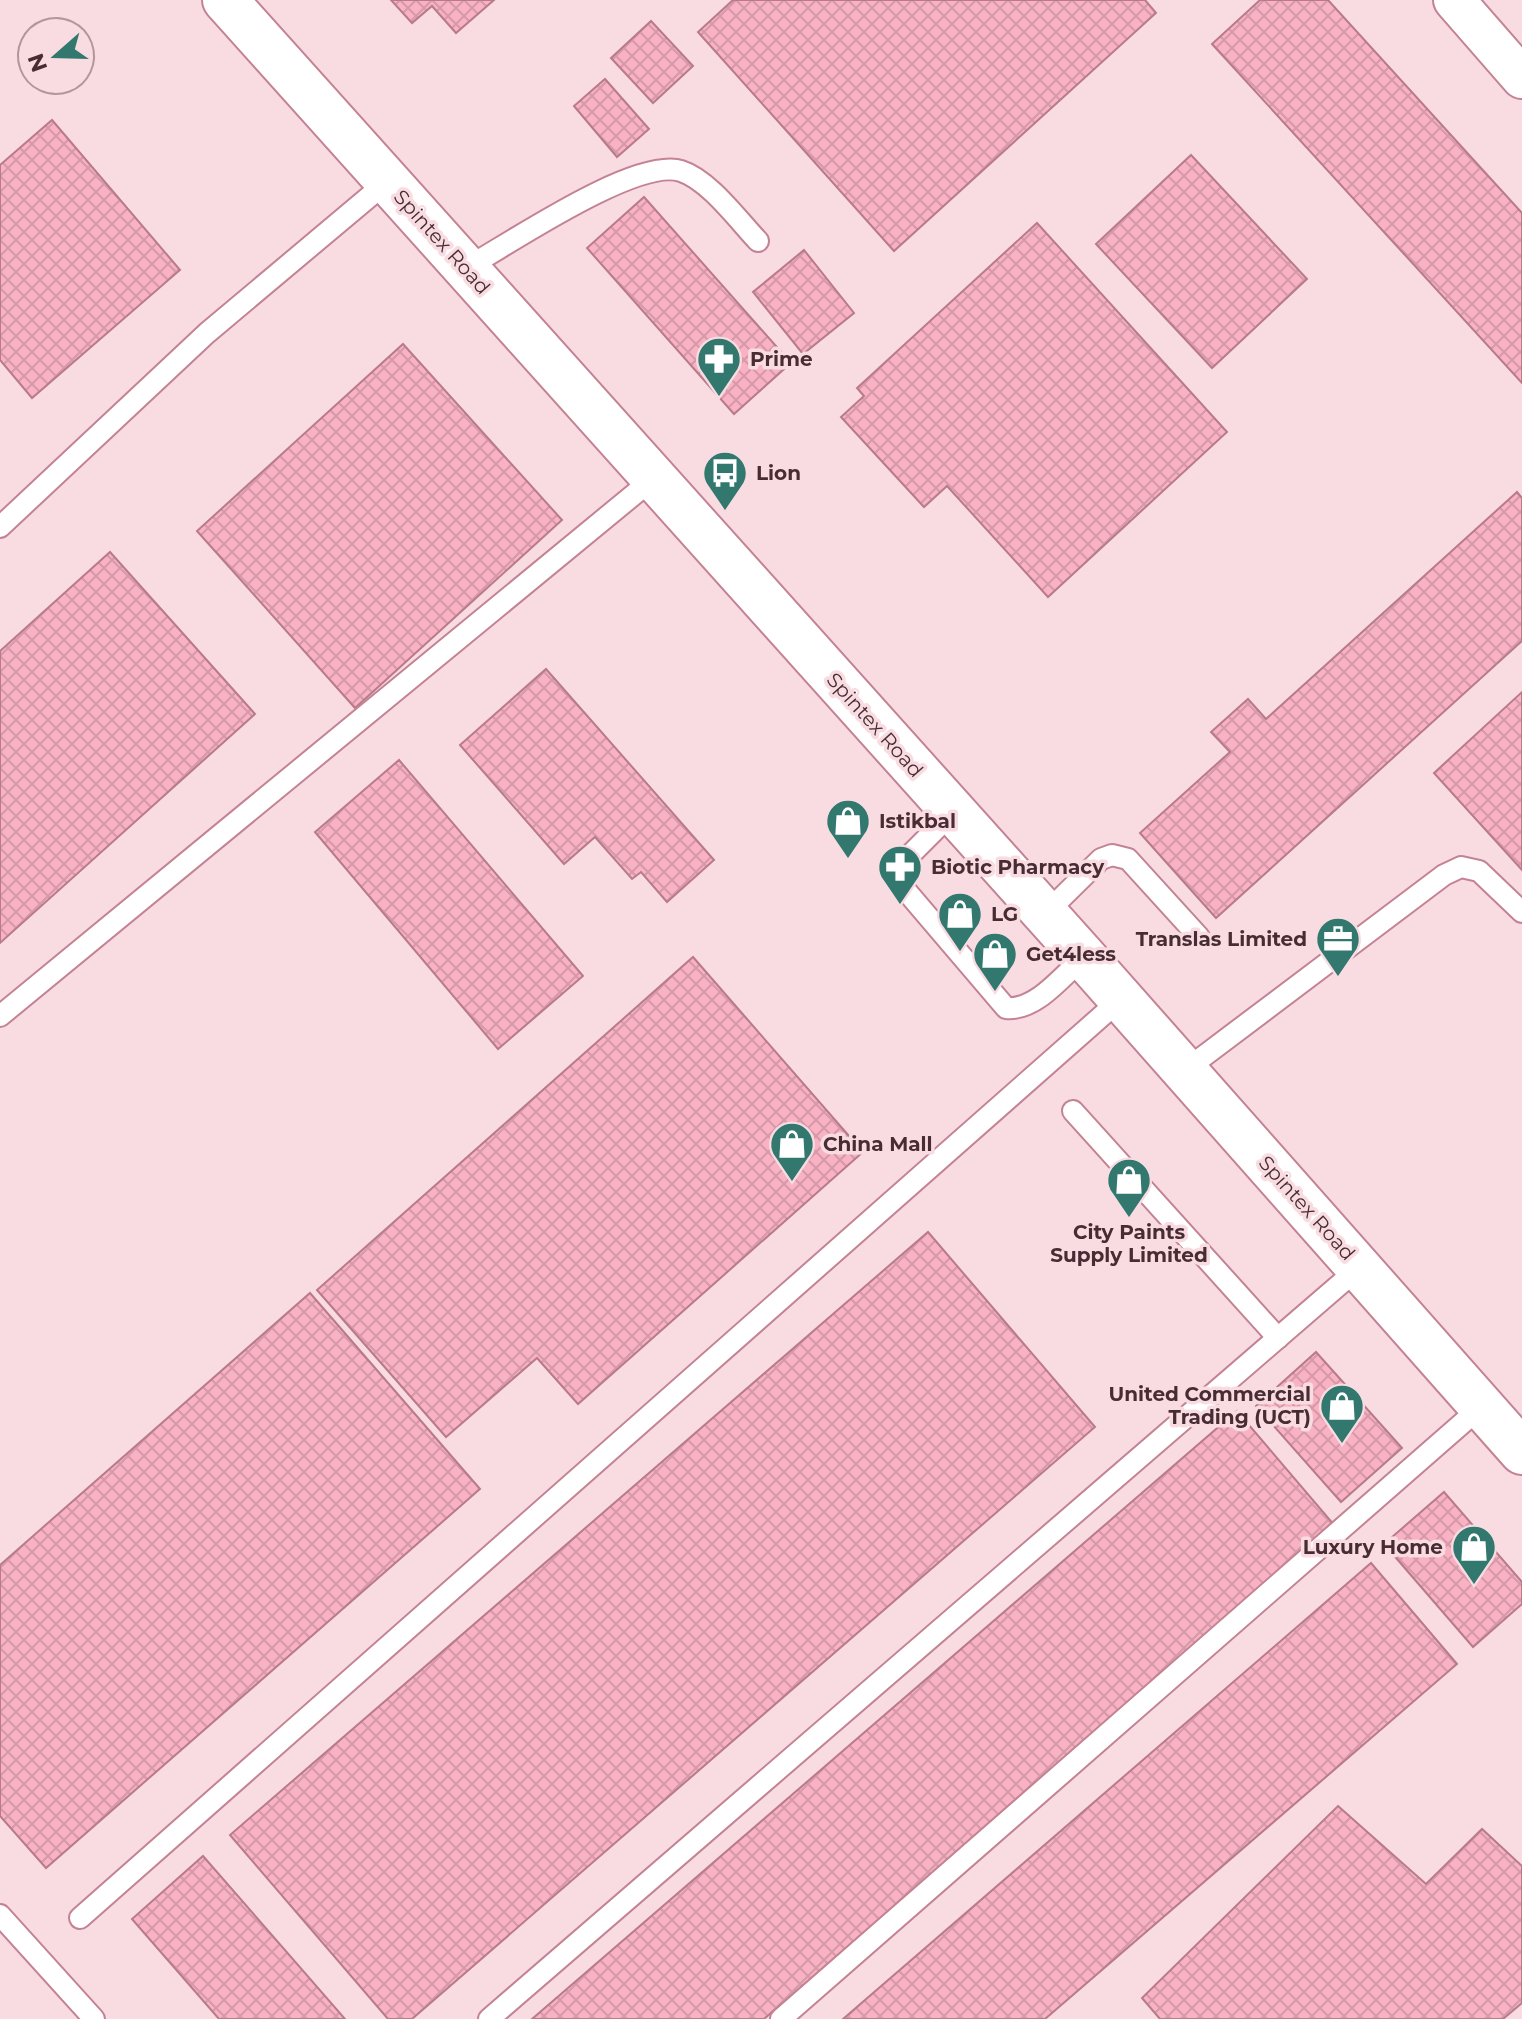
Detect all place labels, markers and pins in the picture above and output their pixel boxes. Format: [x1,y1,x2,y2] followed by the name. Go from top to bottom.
[695,335,743,398] pharmacy icon: Prime
[750,347,813,371] place label: Prime
[701,449,749,512] bus stop icon: Lion
[756,461,801,485] place label: Lion
[824,797,872,860] shop icon: Istikbal
[879,809,956,833] place label: Istikbal
[876,843,924,906] pharmacy icon: Biotic Pharmacy
[931,855,1105,879] place label: Biotic Pharmacy
[936,890,984,953] shop icon: LG
[991,902,1018,926] place label: LG
[1314,915,1362,978] office icon: Translas Limited
[1136,927,1307,951] place label: Translas Limited
[971,930,1019,993] shop icon: Get4less
[1026,942,1116,966] place label: Get4less
[768,1120,816,1183] shop icon: China Mall
[823,1132,933,1156] place label: China Mall
[1105,1156,1153,1219] shop icon: City Paints Supply Limited
[1050,1220,1208,1267] place label: City Paints Supply Limited
[1108,1382,1311,1429] place label: United Commercial Trading (UCT)
[1318,1382,1366,1445] shop icon: United Commercial Trading (UCT)
[1450,1523,1498,1586] shop icon: Luxury Home
[1303,1535,1443,1559] place label: Luxury Home

